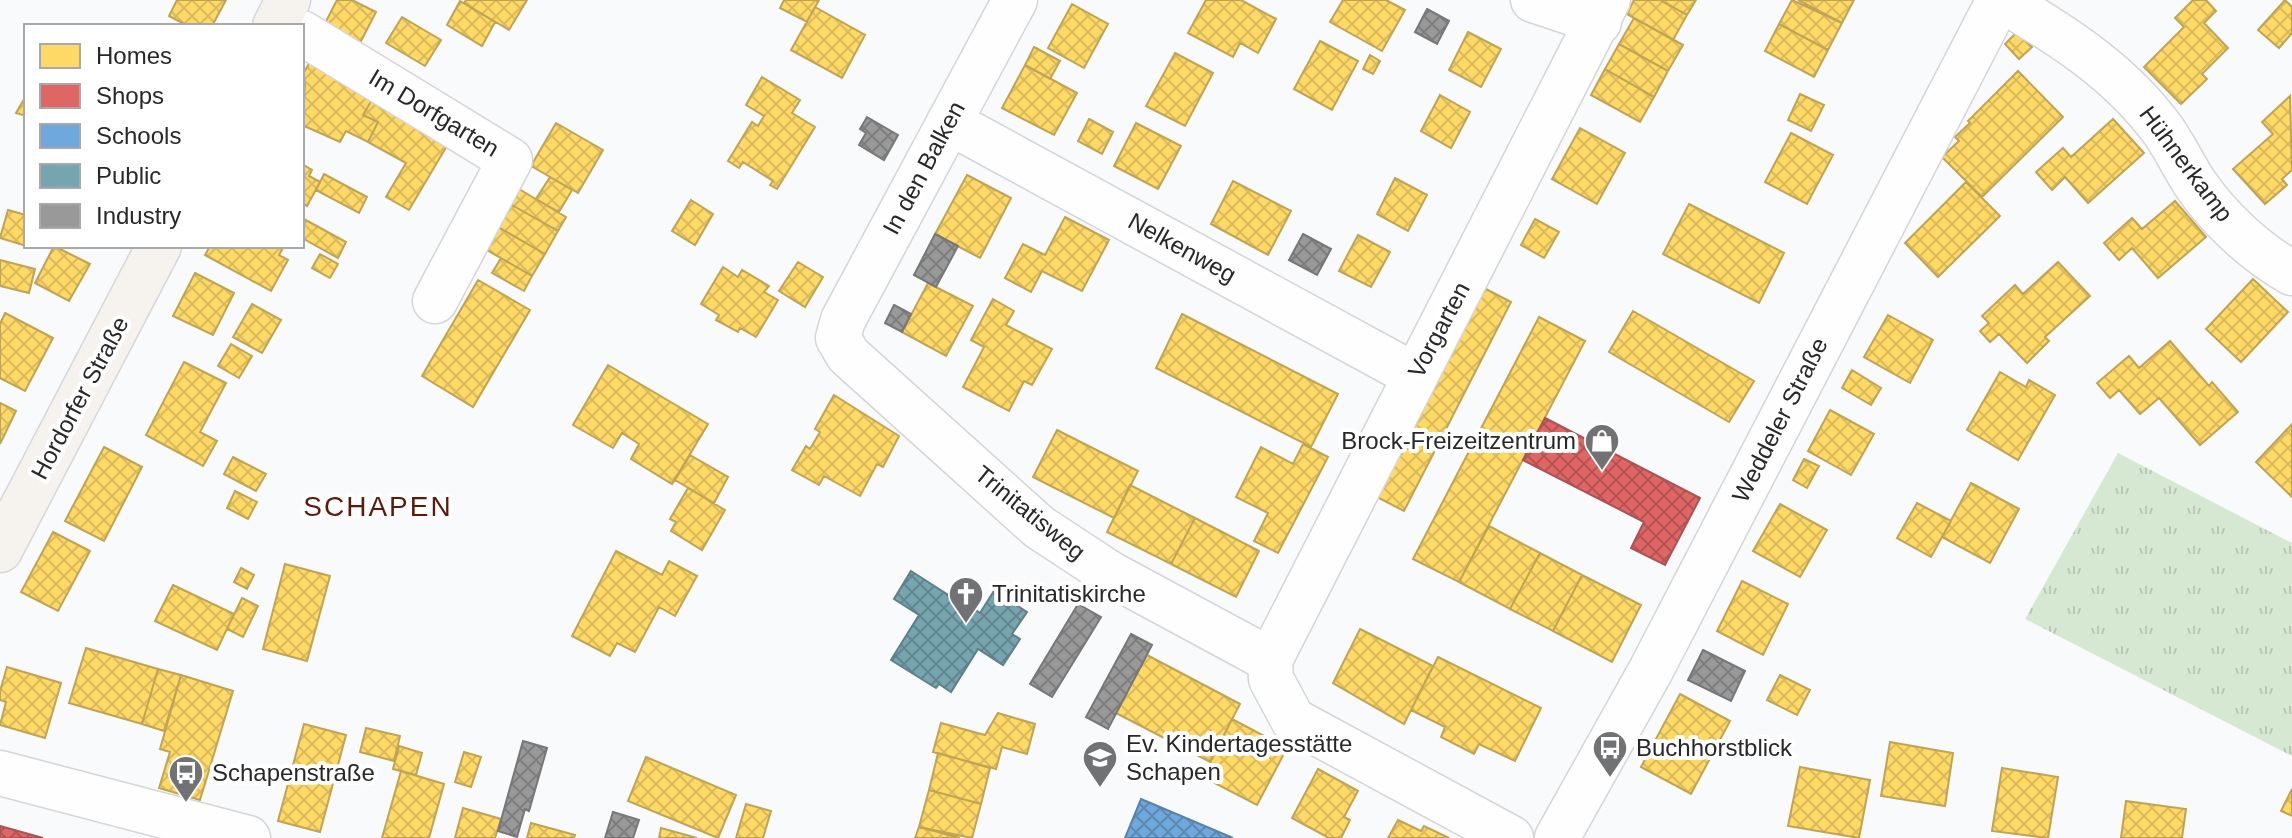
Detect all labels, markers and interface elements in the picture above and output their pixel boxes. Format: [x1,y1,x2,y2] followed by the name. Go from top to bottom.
[24,24,304,248] legend
[96,42,172,69] text: Homes
[364,63,504,162] street label: Im Dorfgarten
[96,82,164,109] text: Shops
[877,97,970,239] street label: In den Balken
[2134,101,2239,227] street label: Hühnerkamp
[96,122,181,149] text: Schools
[96,162,161,189] text: Public
[96,202,181,229] text: Industry
[1124,207,1241,288] street label: Nelkenweg
[1402,277,1475,382] street label: Vorgarten
[25,312,134,484] street label: Hordorfer Straße
[1726,333,1833,507] street label: Weddeler Straße
[1583,422,1621,472] shop icon: Brock-Freizeitzentrum
[1341,427,1576,454] place label: Brock-Freizeitzentrum
[970,460,1091,565] street label: Trinitatisweg
[303,491,453,522] district label: SCHAPEN
[947,575,985,625] church icon: Trinitatiskirche
[992,580,1146,607] place label: Trinitatiskirche
[1591,729,1629,779] bus stop icon: Buchhorstblick
[1126,730,1352,785] place label: Ev. Kindertagesstätte Schapen
[1636,734,1793,761] place label: Buchhorstblick
[1081,739,1119,789] school or university icon: Ev. Kindertagesstätte Schapen
[167,754,205,804] bus stop icon: Schapenstraße
[212,759,375,786] place label: Schapenstraße

